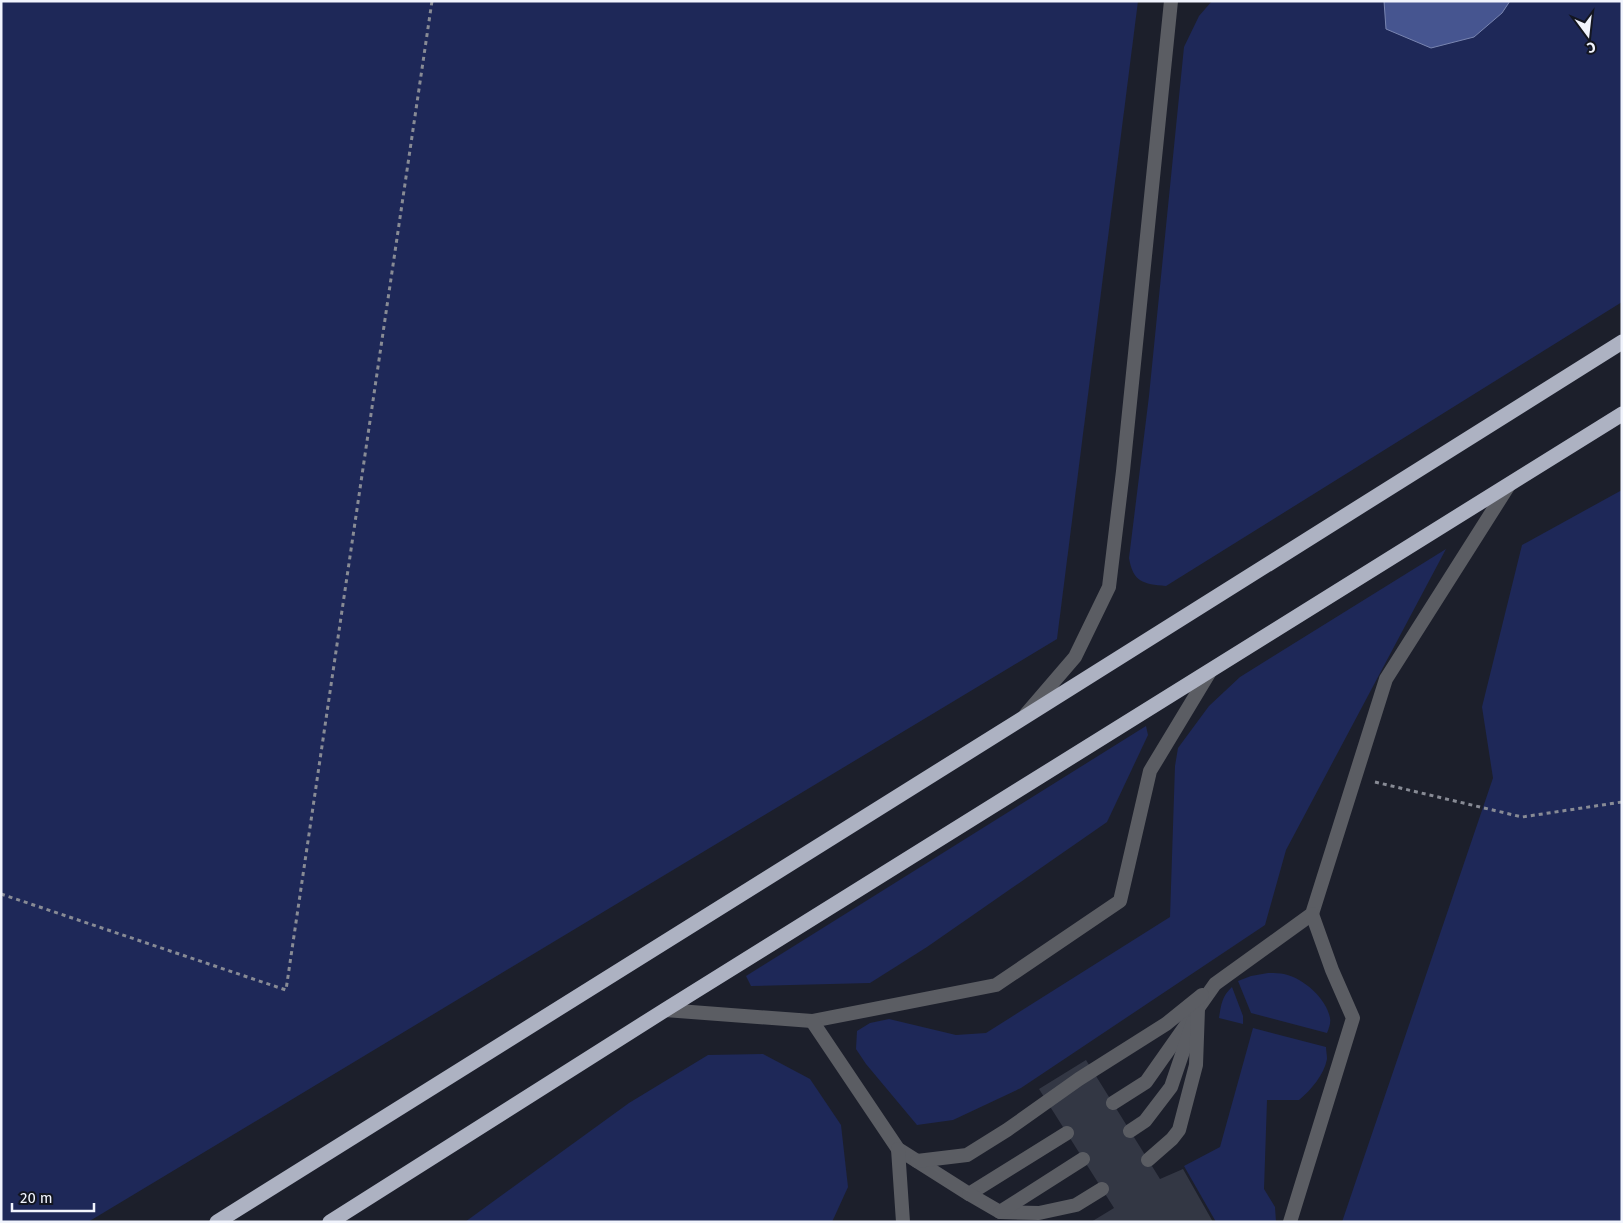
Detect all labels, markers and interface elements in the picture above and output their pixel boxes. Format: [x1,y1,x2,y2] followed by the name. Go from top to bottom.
[1563,10,1613,60] north arrow
[1585,38,1597,56] text: С
[12,1180,95,1212] scale bar
[20,1189,53,1207] text: 20 m

